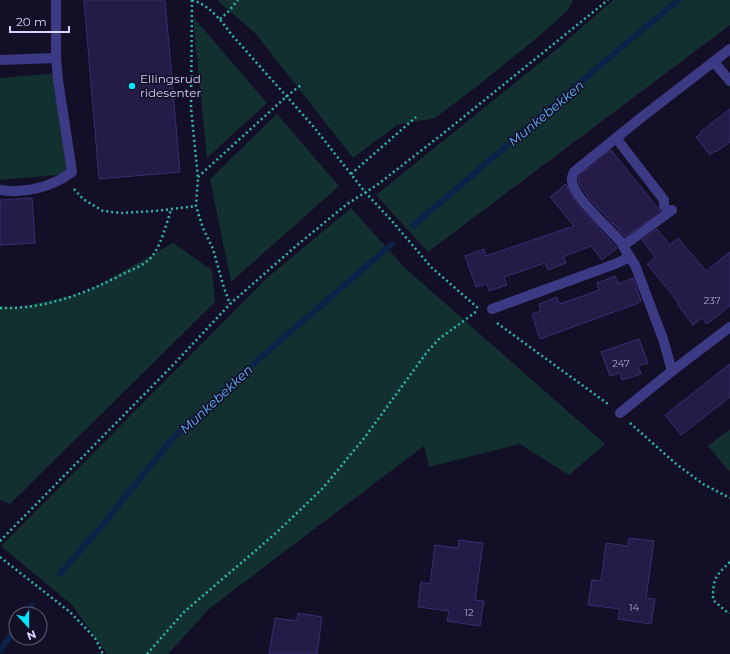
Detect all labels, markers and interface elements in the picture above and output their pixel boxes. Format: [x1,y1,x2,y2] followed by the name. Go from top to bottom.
[10,8,69,34] scale bar
[16,14,47,29] text: 20 m
[140,71,201,100] place label: Ellingsrud ridesenter
[505,77,587,149] water label: Munkebekken
[127,81,137,91] marker: Ellingsrud ridesenter
[703,294,721,307] house number: 237
[612,357,630,370] house number: 247
[176,361,256,437] water label: Munkebekken
[629,601,639,614] house number: 14
[8,606,48,646] north arrow
[464,606,474,619] house number: 12
[25,627,38,643] text: N

